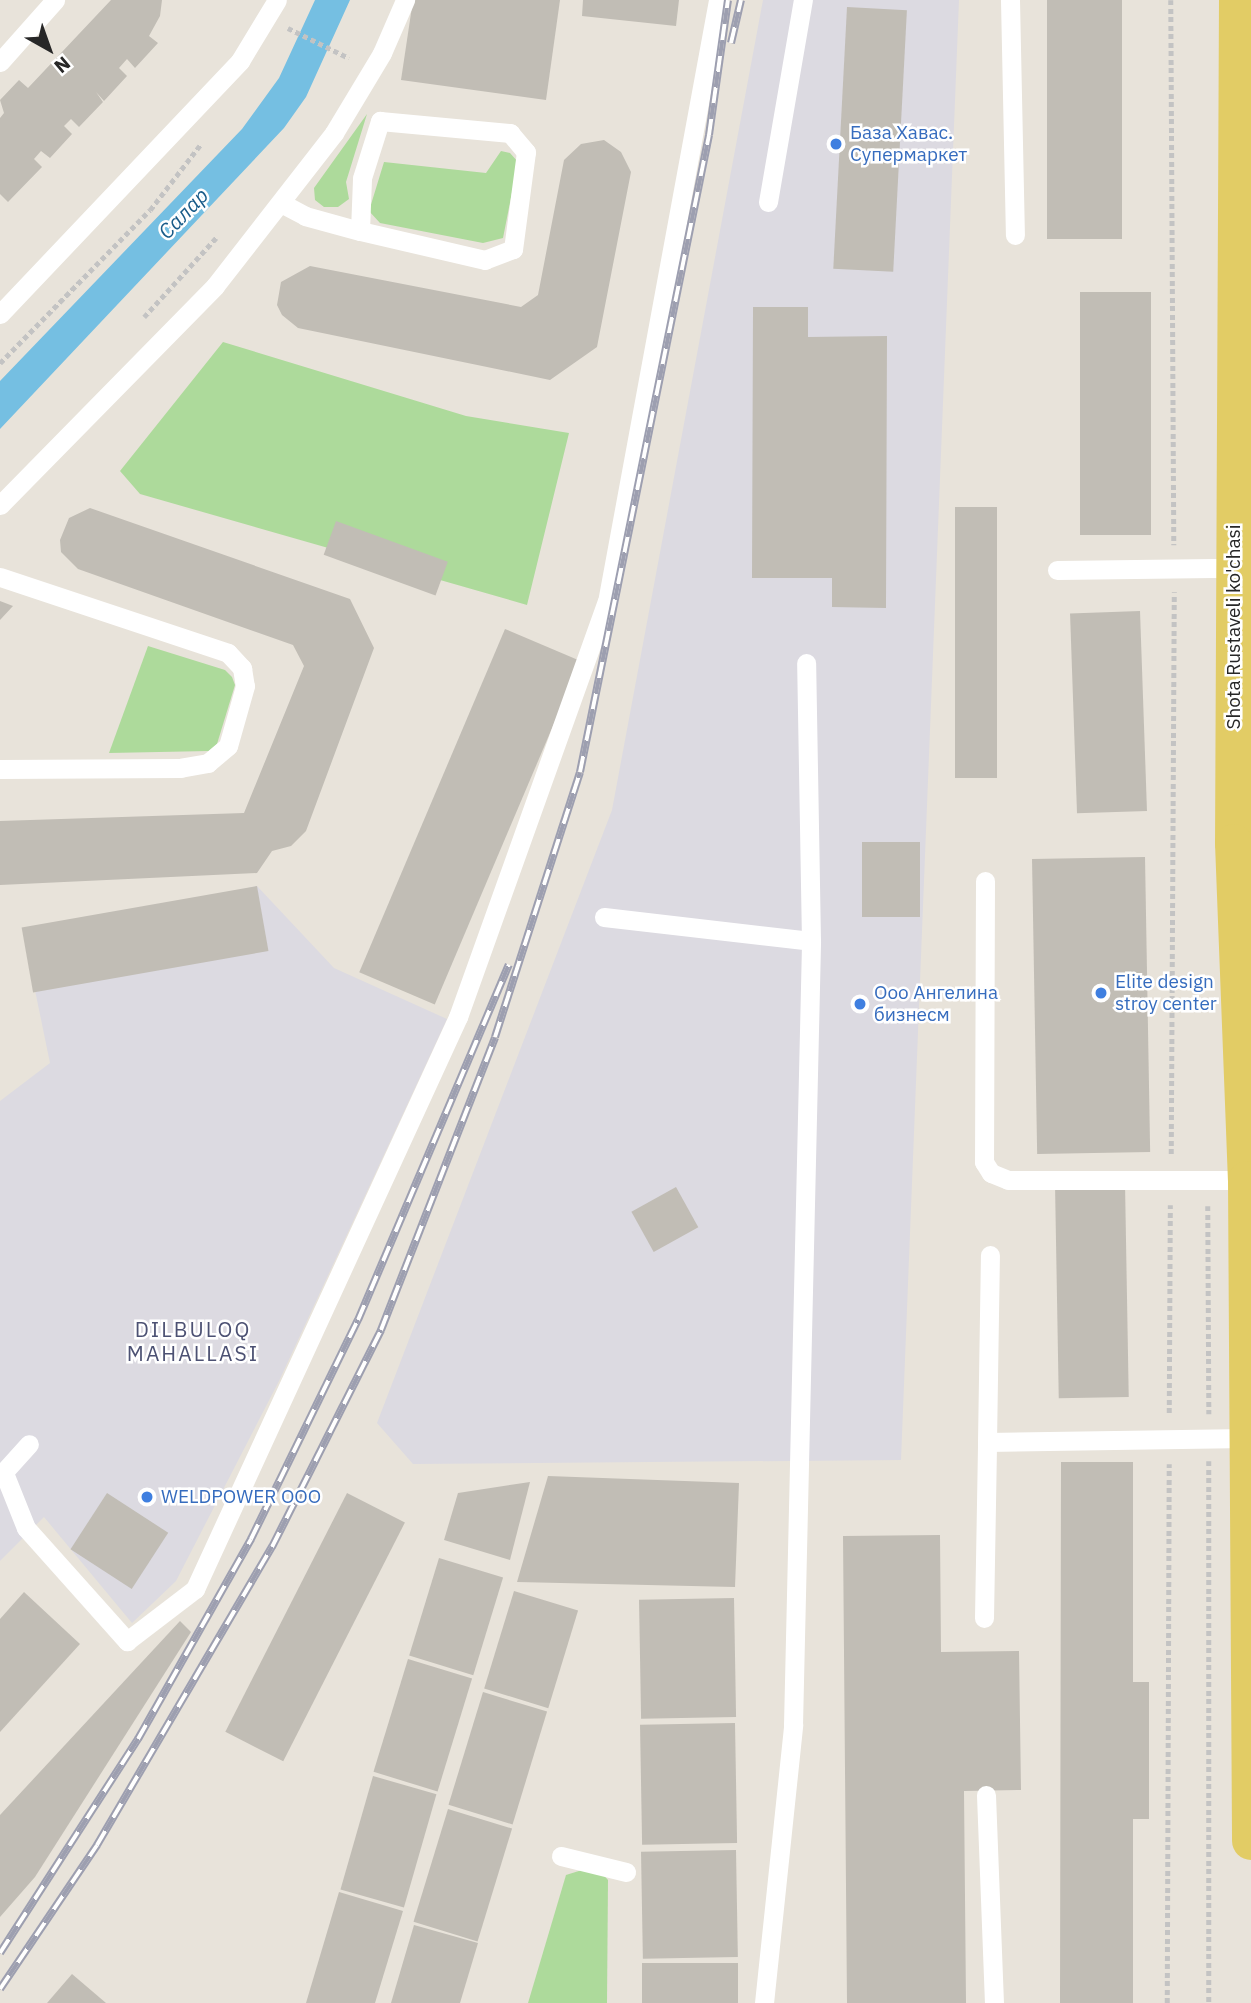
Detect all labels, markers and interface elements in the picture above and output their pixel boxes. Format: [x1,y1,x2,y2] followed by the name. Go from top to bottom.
[14,14,84,84] north arrow
[50,51,75,79] text: N
[850,122,967,166] place label: База Хавас. Супермаркет
[828,136,844,152] marker: База Хавас. Супермаркет
[153,182,213,244] water label: Салар
[1223,524,1245,730] street label: Shota Rustaveli ko'chasi
[1115,971,1217,1015] place label: Elite design stroy center
[874,982,998,1026] place label: Ооо Ангелина бизнесм
[1093,985,1109,1001] marker: Elite design stroy center
[852,996,868,1012] marker: Ооо Ангелина бизнесм
[128,1316,258,1366] district label: DILBULOQ MAHALLASI
[161,1486,321,1508] place label: WELDPOWER ООО
[139,1489,155,1505] marker: WELDPOWER ООО

